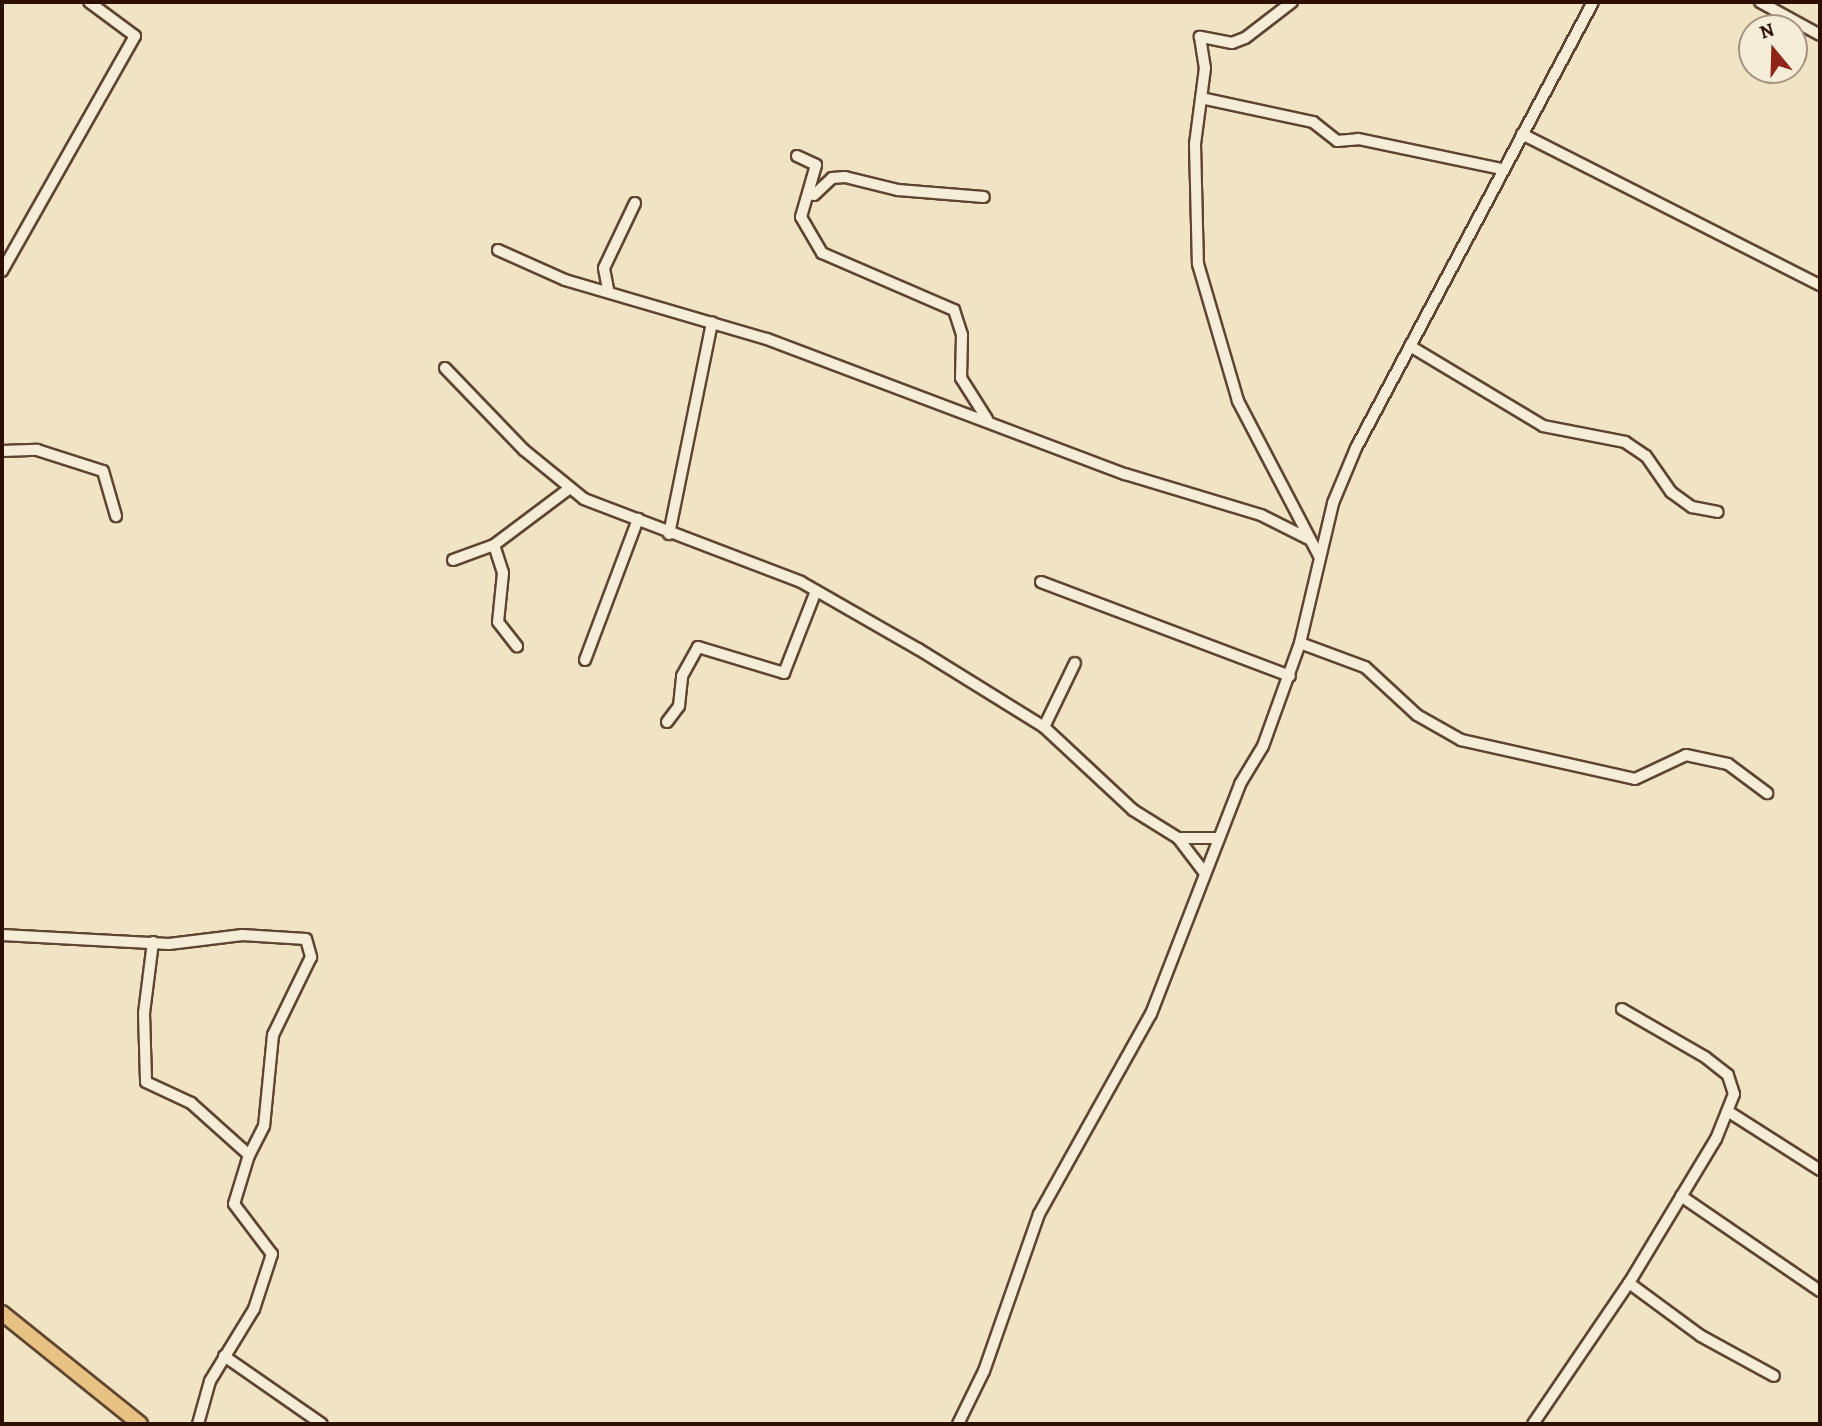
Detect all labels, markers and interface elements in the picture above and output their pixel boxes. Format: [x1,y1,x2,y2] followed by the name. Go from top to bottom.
[1738,14,1808,84] north arrow
[1756,16,1778,46] text: N

